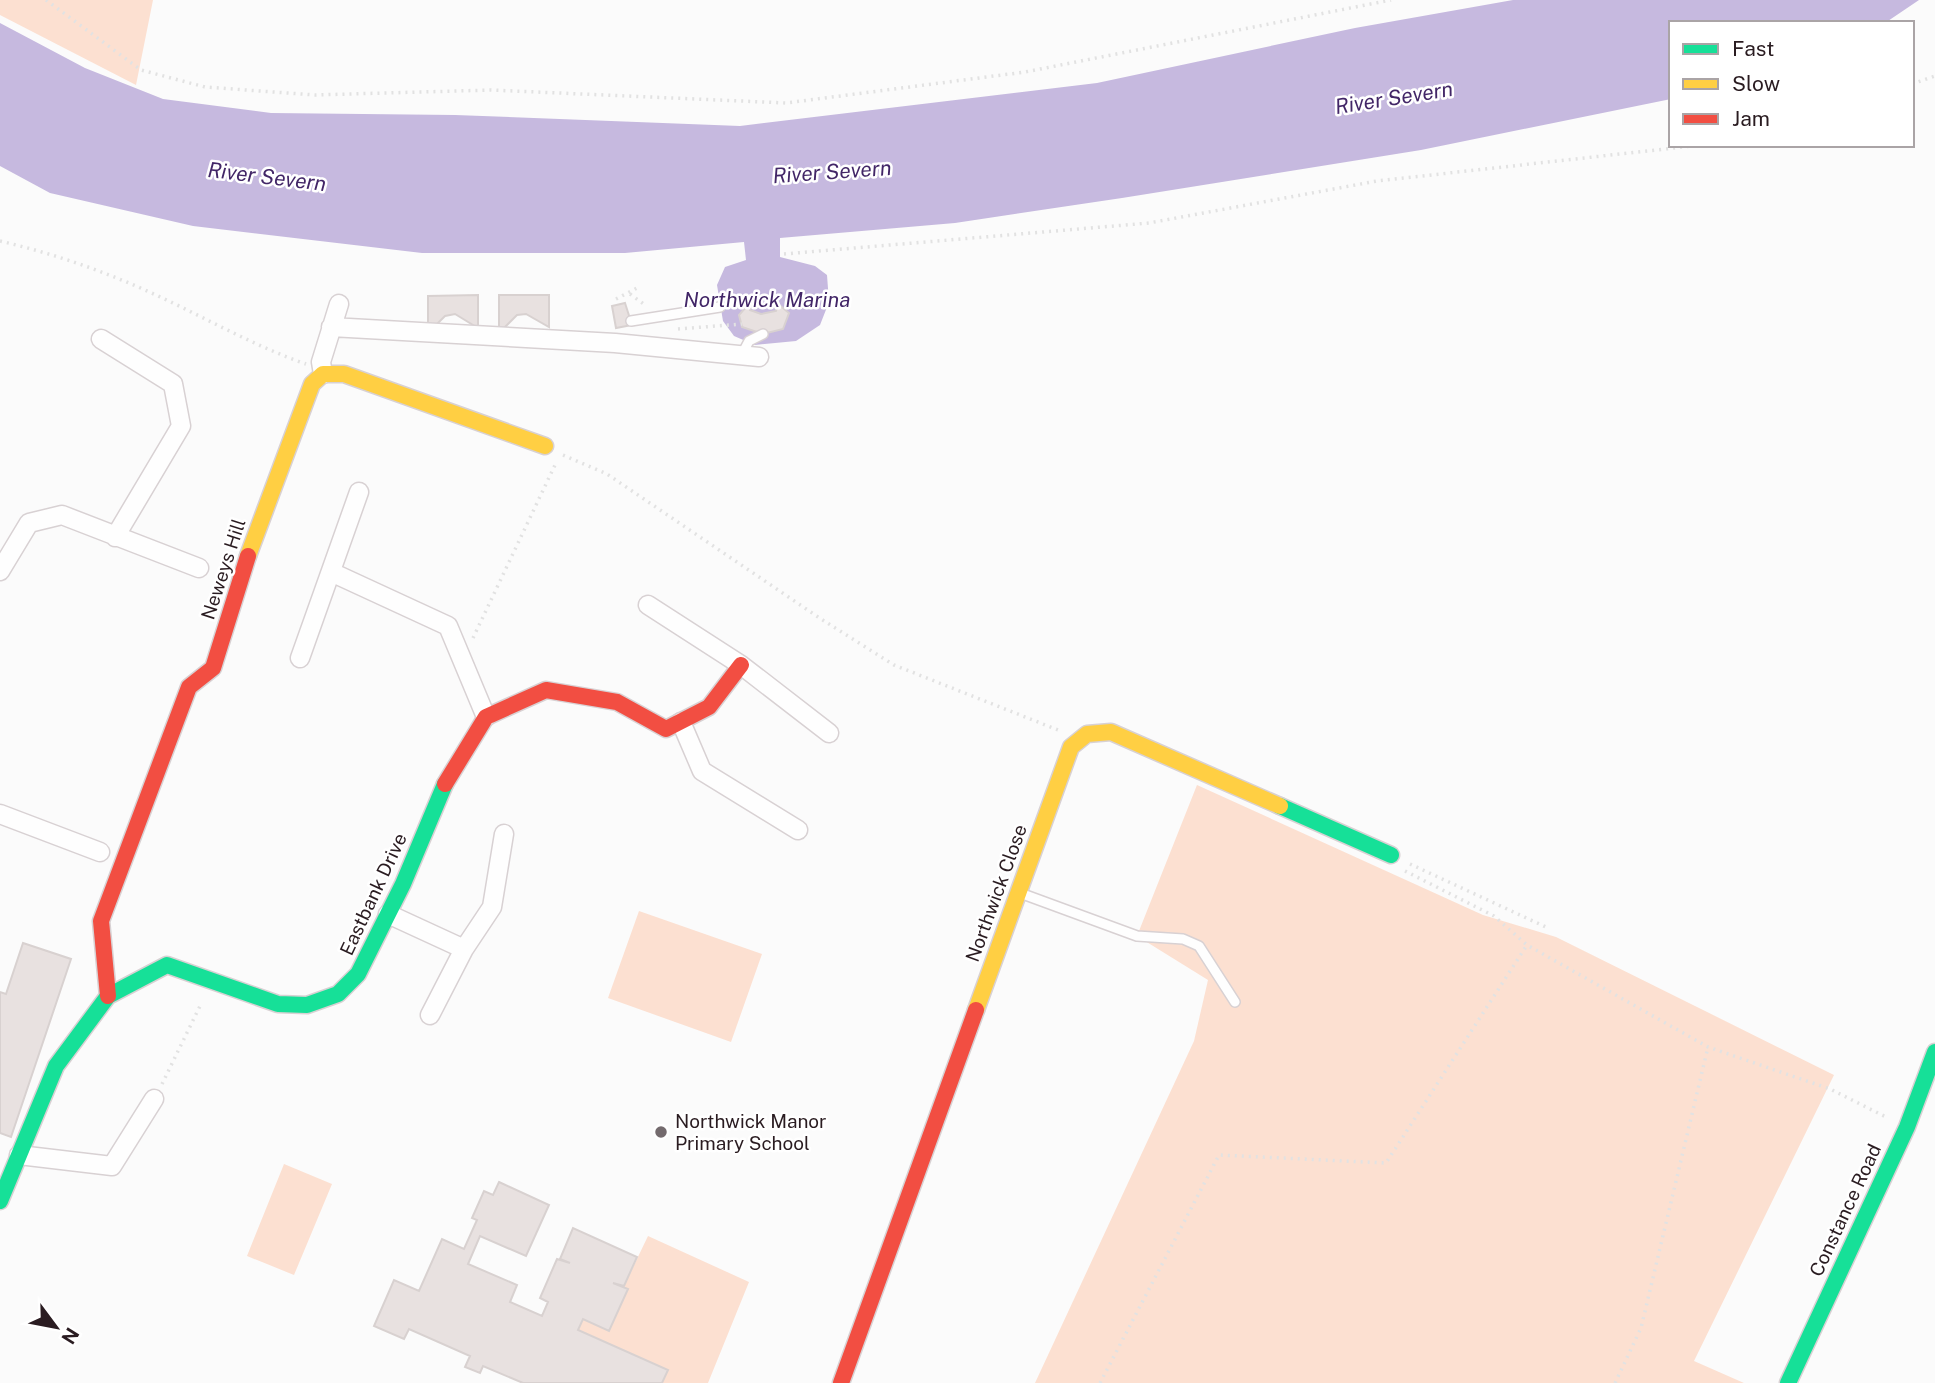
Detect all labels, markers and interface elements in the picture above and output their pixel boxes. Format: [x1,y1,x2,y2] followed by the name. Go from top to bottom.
[1669,21,1914,147] legend
[1732,36,1774,61] text: Fast
[1732,71,1780,96] text: Slow
[1333,76,1455,119] water label: River Severn
[1732,106,1770,131] text: Jam
[772,155,892,188] water label: River Severn
[206,157,328,196] water label: River Severn
[684,287,850,312] water label: Northwick Marina
[196,516,250,622] street label: Neweys Hill
[961,821,1031,965] street label: Northwick Close
[335,829,411,959] street label: Eastbank Drive
[675,1110,827,1154] place label: Northwick Manor Primary School
[653,1124,669,1140] marker: Northwick Manor Primary School
[1805,1140,1885,1280] street label: Constance Road
[21,1292,91,1362] north arrow
[57,1324,84,1348] text: N

